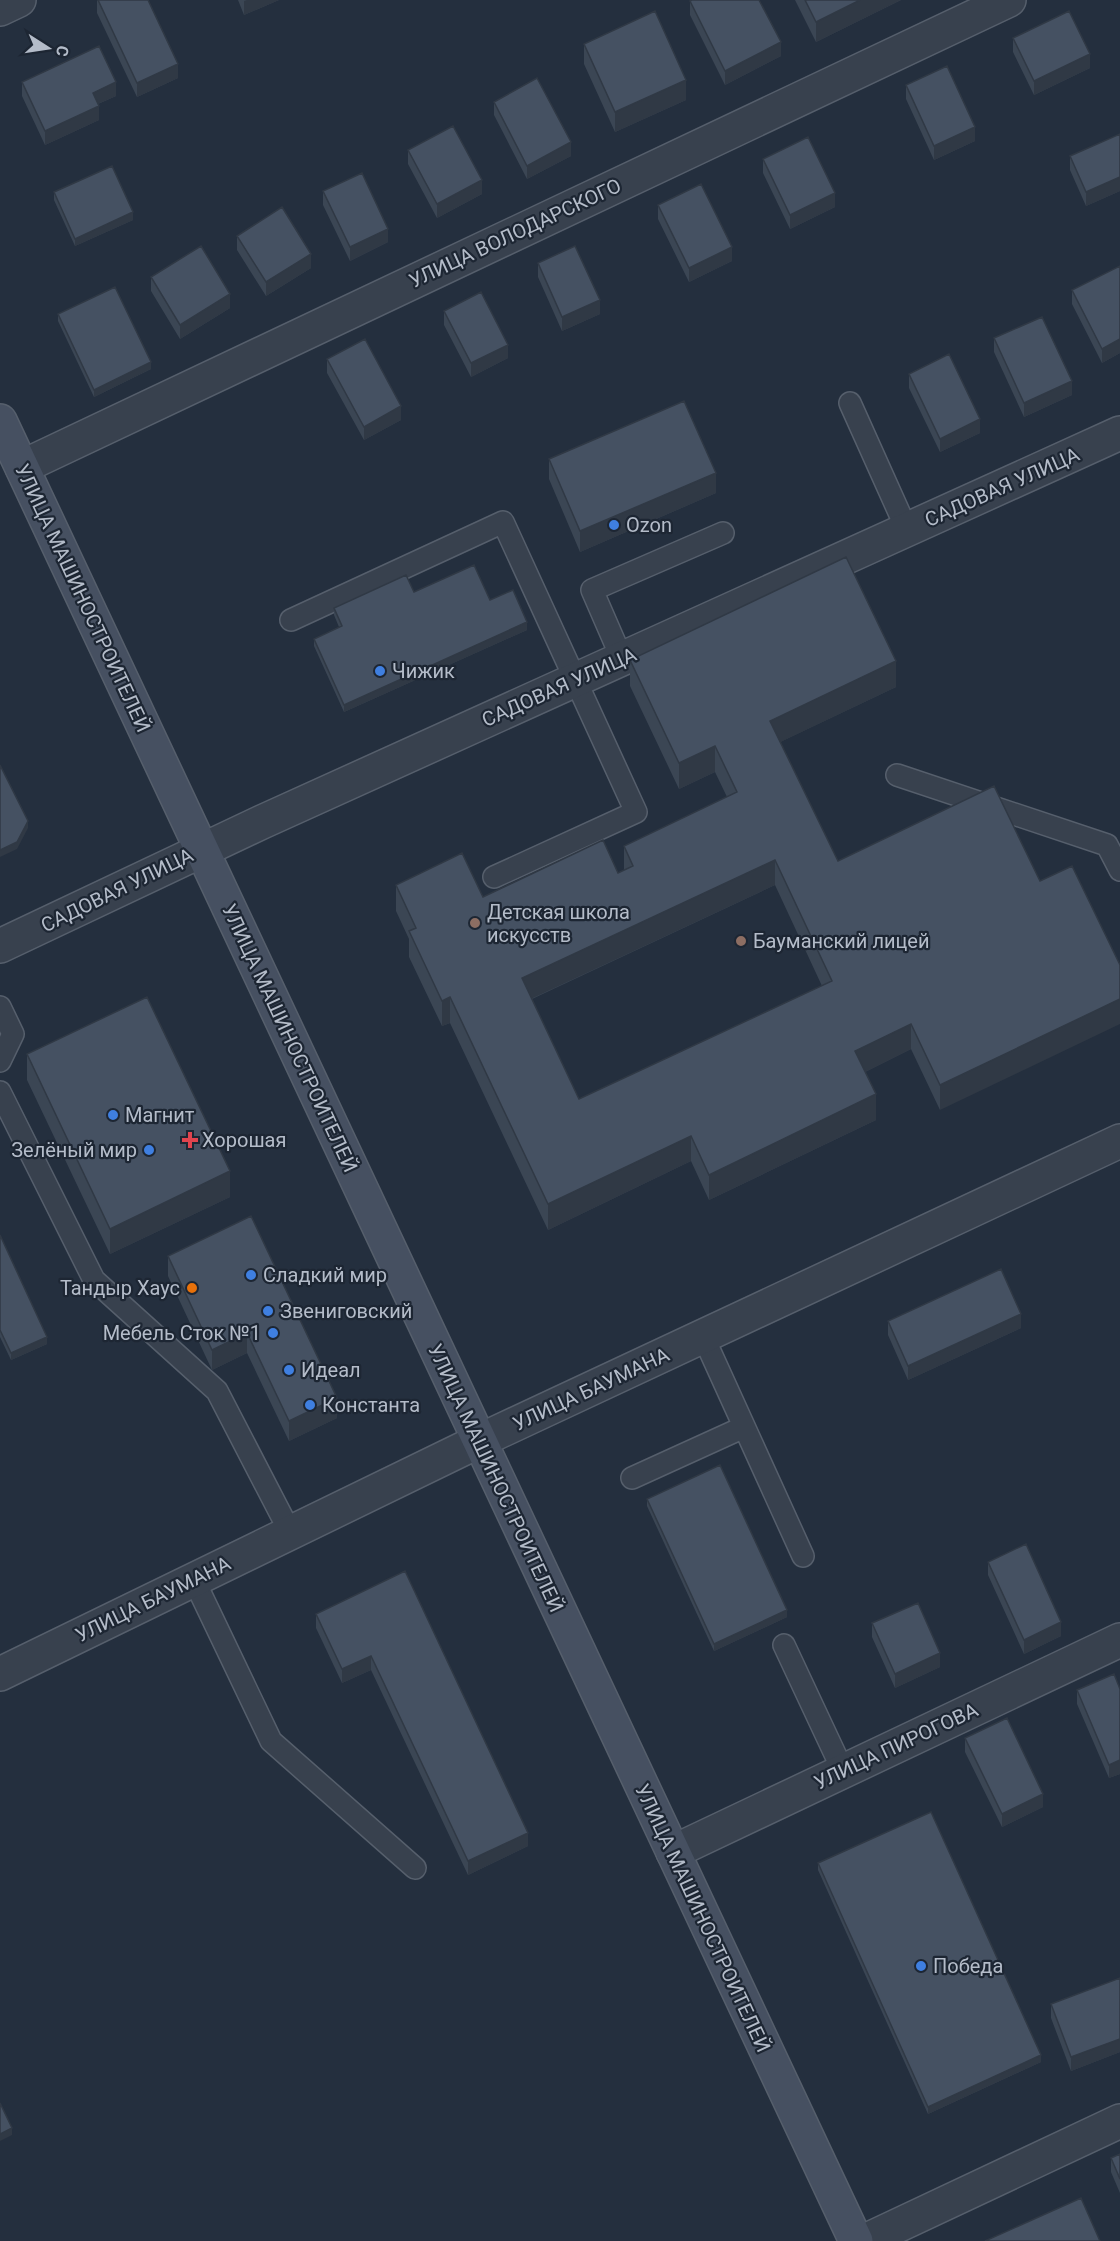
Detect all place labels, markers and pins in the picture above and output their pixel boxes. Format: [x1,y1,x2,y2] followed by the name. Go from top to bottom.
[626,513,672,537] place label: Ozon
[607,518,621,532] marker: Ozon
[392,659,455,683] place label: Чижик
[373,664,387,678] marker: Чижик
[487,900,630,947] place label: Детская школа искусств
[468,916,482,930] marker: Детская школа искусств
[753,929,929,953] place label: Бауманский лицей
[734,934,748,948] marker: Бауманский лицей
[125,1103,195,1127] place label: Магнит
[106,1108,120,1122] marker: Магнит
[202,1128,286,1152] place label: Хорошая
[183,1133,197,1147] marker: Хорошая
[11,1138,137,1162] place label: Зелёный мир
[142,1143,156,1157] marker: Зелёный мир
[263,1263,387,1287] place label: Сладкий мир
[244,1268,258,1282] marker: Сладкий мир
[60,1276,180,1300] place label: Тандыр Хаус
[185,1281,199,1295] marker: Тандыр Хаус
[280,1299,412,1323] place label: Звениговский
[261,1304,275,1318] marker: Звениговский
[103,1321,261,1345] place label: Мебель Сток №1
[266,1326,280,1340] marker: Мебель Сток №1
[301,1358,361,1382] place label: Идеал
[282,1363,296,1377] marker: Идеал
[322,1393,420,1417] place label: Константа
[303,1398,317,1412] marker: Константа
[933,1954,1003,1978] place label: Победа
[914,1959,928,1973] marker: Победа

